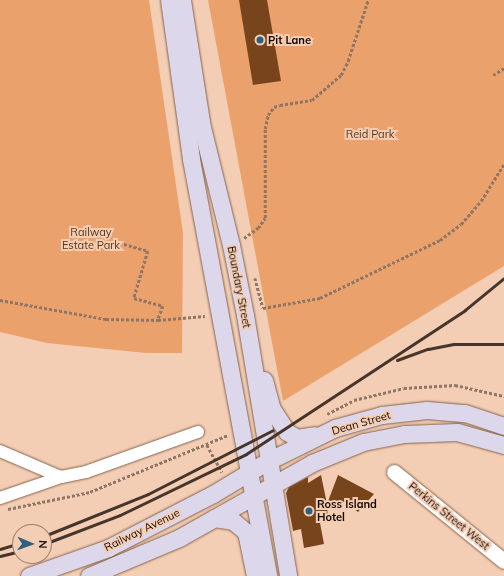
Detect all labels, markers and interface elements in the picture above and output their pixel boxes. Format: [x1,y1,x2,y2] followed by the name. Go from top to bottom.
[268,33,311,47] place label: Pit Lane
[255,35,265,45] marker: Pit Lane
[346,127,394,141] park label: Reid Park
[62,226,120,252] park label: Railway Estate Park
[225,245,253,329] street label: Boundary Street
[330,408,392,438] street label: Dean Street
[406,479,492,553] street label: Perkins Street West
[317,498,377,524] place label: Ross Island Hotel
[102,506,182,554] street label: Railway Avenue
[304,506,314,516] marker: Ross Island Hotel
[12,524,52,564] north arrow
[36,540,50,549] text: N

